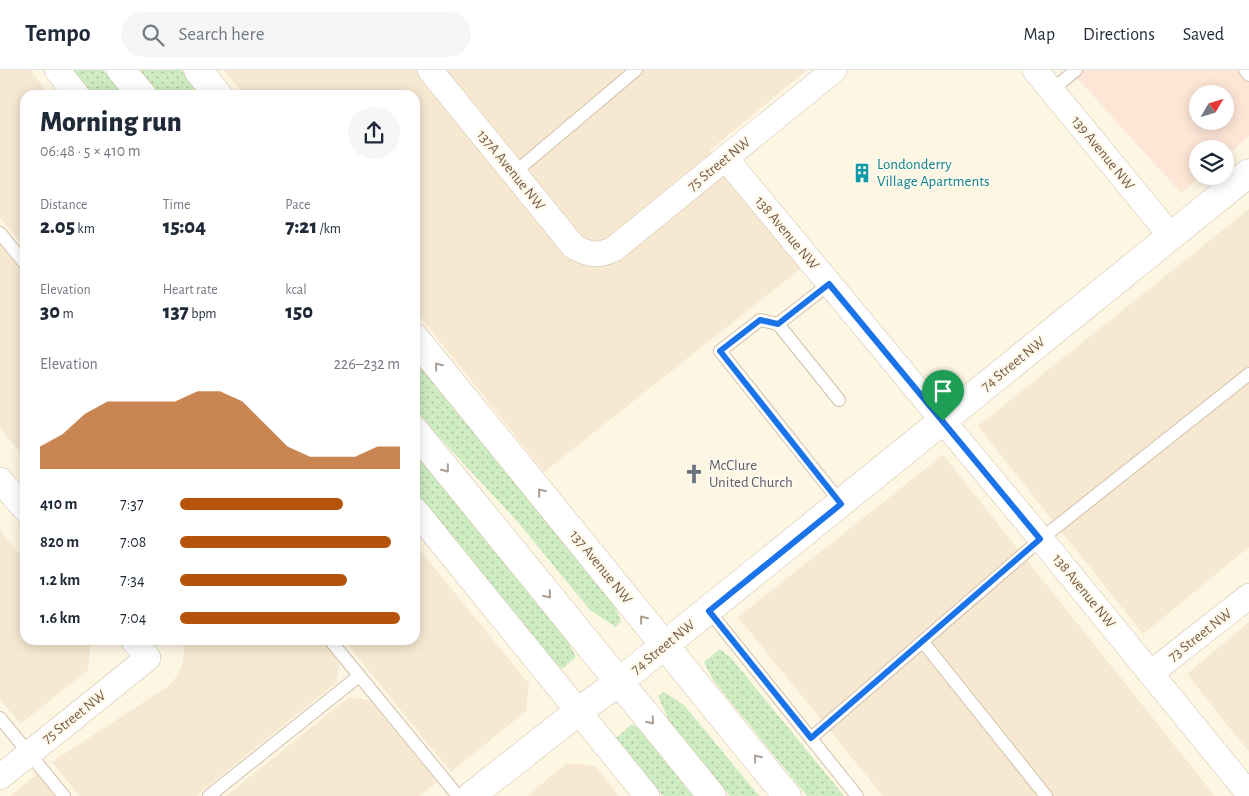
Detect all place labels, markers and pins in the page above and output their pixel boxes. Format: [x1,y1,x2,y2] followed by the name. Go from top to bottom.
[877,157,990,189] place label: Londonderry Village Apartments
[851,162,873,184] building icon: Londonderry Village Apartments
[922,370,964,421] pin
[709,458,793,490] place label: McClure United Church
[683,463,705,485] church icon: McClure United Church

